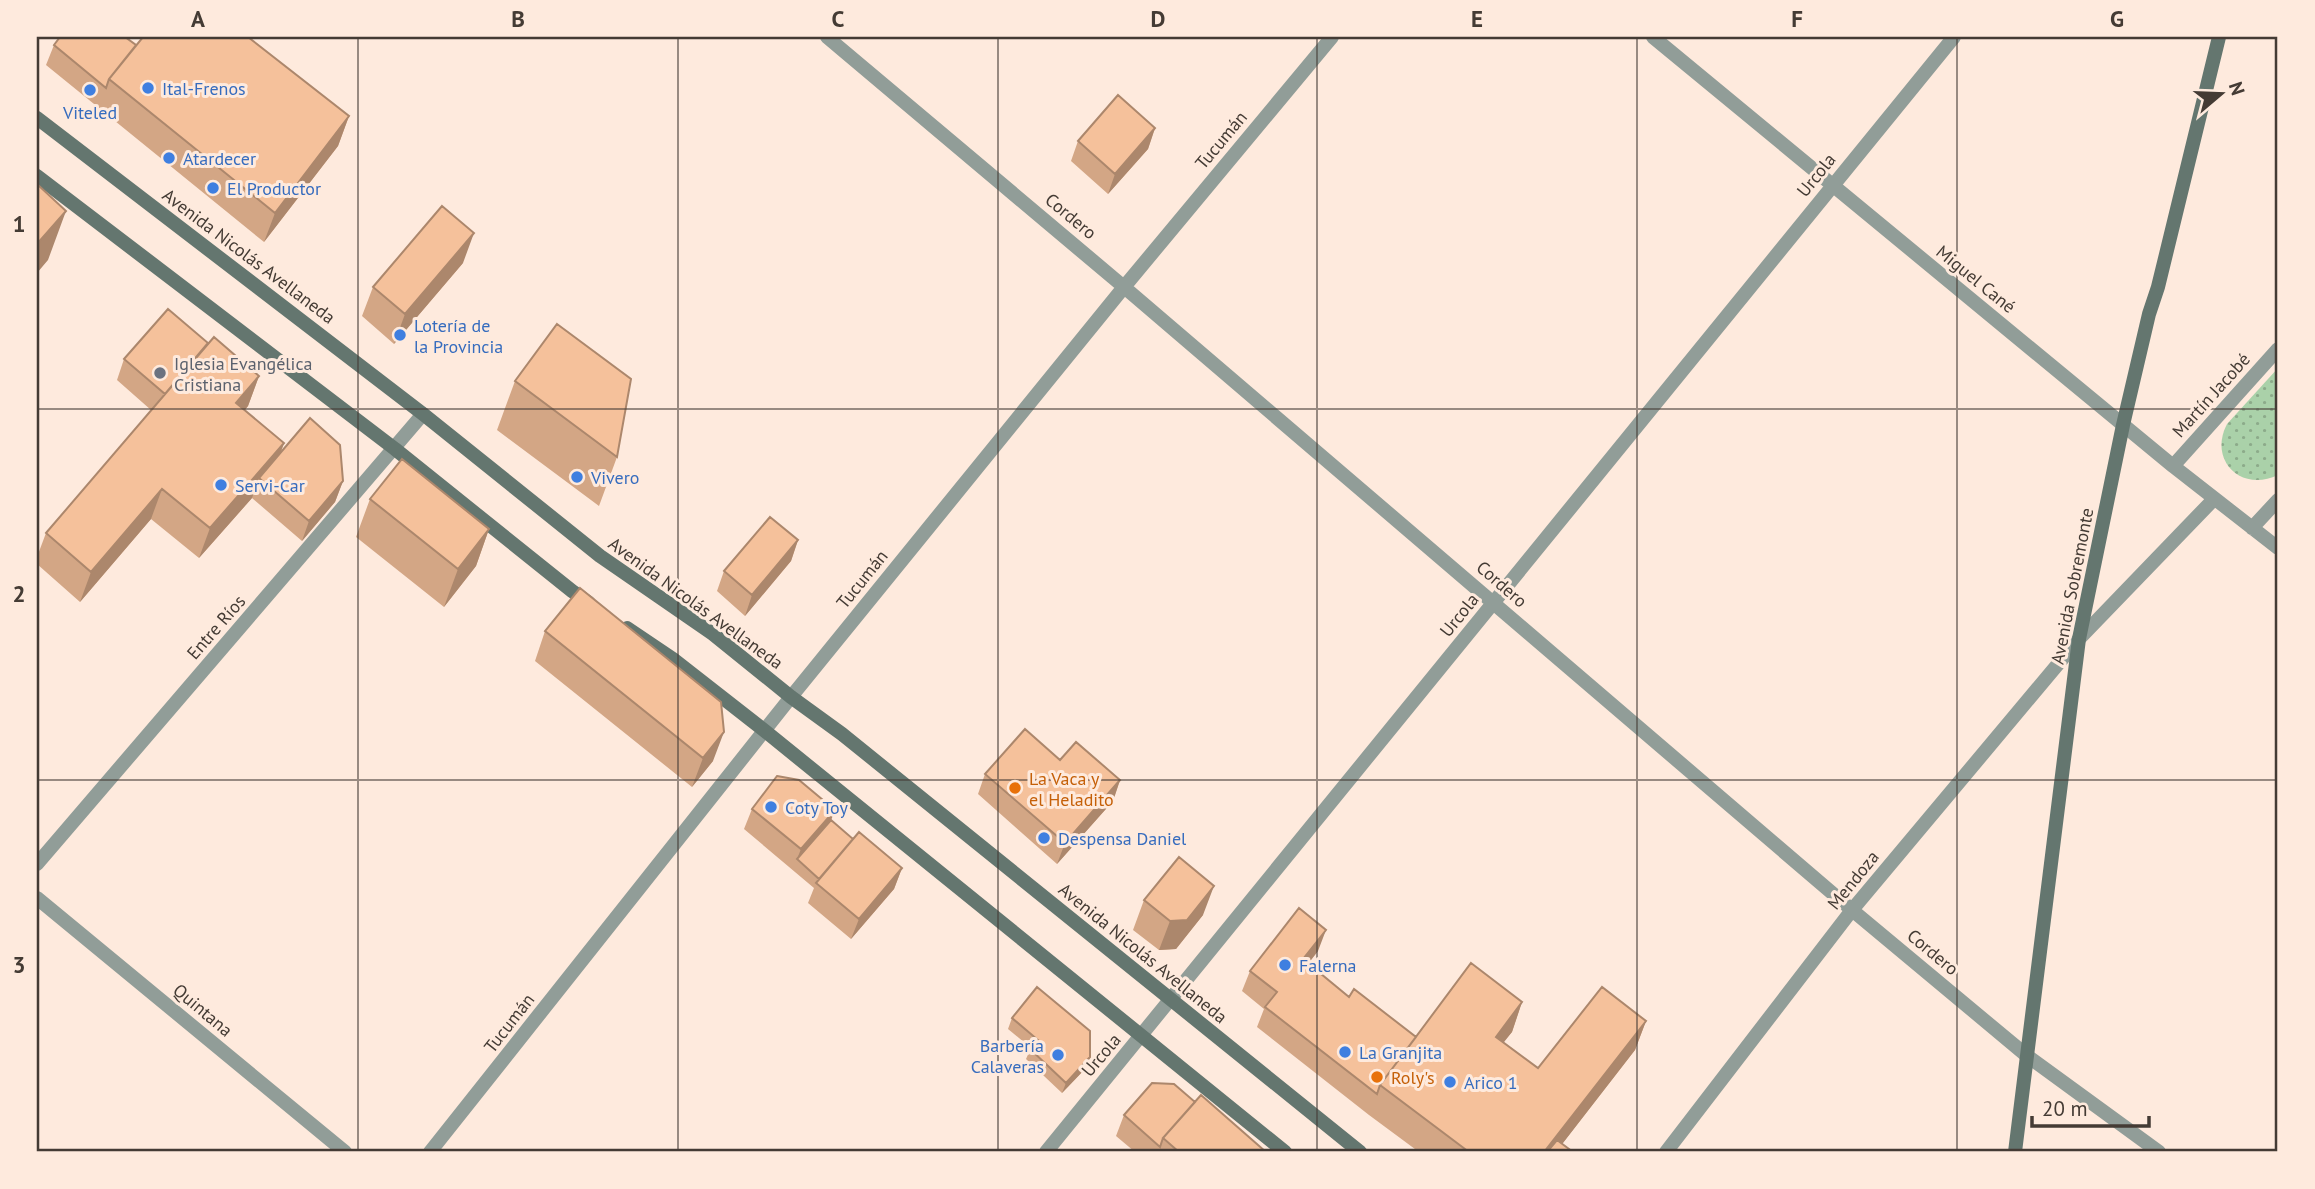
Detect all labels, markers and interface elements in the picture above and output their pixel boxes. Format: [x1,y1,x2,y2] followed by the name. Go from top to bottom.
[191,4,205,33] text: A
[511,4,525,33] text: B
[832,4,845,33] text: C
[1151,4,1165,33] text: D
[1471,4,1483,33] text: E
[1791,4,1803,33] text: F
[2110,4,2124,33] text: G
[2186,60,2256,130] north arrow
[162,77,246,100] place label: Ital-Frenos
[2224,79,2250,98] text: N
[140,80,156,96] marker: Ital-Frenos
[82,82,98,98] marker: Viteled
[62,101,117,124] place label: Viteled
[1190,106,1252,174] street label: Tucumán
[183,147,256,170] place label: Atardecer
[1792,149,1840,201] street label: Urcola
[161,150,177,166] marker: Atardecer
[227,177,321,200] place label: El Productor
[205,180,221,196] marker: El Productor
[158,183,340,329] street label: Avenida Nicolás Avellaneda
[1041,188,1101,244] street label: Cordero
[12,209,26,238] text: 1
[1932,240,2020,318] street label: Miguel Cané
[414,314,503,358] place label: Lotería de la Provincia
[392,327,408,343] marker: Lotería de la Provincia
[2167,348,2255,442] street label: Martín Jacobé
[174,352,312,396] place label: Iglesia Evangélica Cristiana
[152,365,168,381] marker: Iglesia Evangélica Cristiana
[590,466,639,489] place label: Vivero
[569,469,585,485] marker: Vivero
[235,474,305,497] place label: Servi-Car
[213,477,229,493] marker: Servi-Car
[2046,506,2098,666] street label: Avenida Sobremonte
[604,532,788,674] street label: Avenida Nicolás Avellaneda
[831,545,893,613] street label: Tucumán
[1472,556,1532,612] street label: Cordero
[12,579,26,608] text: 2
[1435,589,1483,641] street label: Urcola
[182,590,250,664] street label: Entre Ríos
[1029,767,1114,811] place label: La Vaca y el Heladito
[1007,780,1023,796] marker: La Vaca y el Heladito
[785,796,849,819] place label: Coty Toy
[763,799,779,815] marker: Coty Toy
[1058,827,1187,850] place label: Despensa Daniel
[1036,830,1052,846] marker: Despensa Daniel
[1822,846,1884,914] street label: Mendoza
[1054,878,1232,1028] street label: Avenida Nicolás Avellaneda
[1903,924,1963,980] street label: Cordero
[12,950,26,979] text: 3
[1299,954,1357,977] place label: Falerna
[1277,957,1293,973] marker: Falerna
[169,979,237,1041] street label: Quintana
[479,989,539,1057] street label: Tucumán
[1076,1029,1126,1081] street label: Urcola
[971,1034,1044,1078] place label: Barbería Calaveras
[1359,1041,1442,1064] place label: La Granjita
[1337,1044,1353,1060] marker: La Granjita
[1050,1047,1066,1063] marker: Barbería Calaveras
[1391,1066,1435,1089] place label: Roly's
[1369,1069,1385,1085] marker: Roly's
[1464,1071,1517,1094] place label: Arico 1
[1442,1074,1458,1090] marker: Arico 1
[2032,1084,2149,1128] scale bar
[2042,1095,2088,1122] text: 20 m

